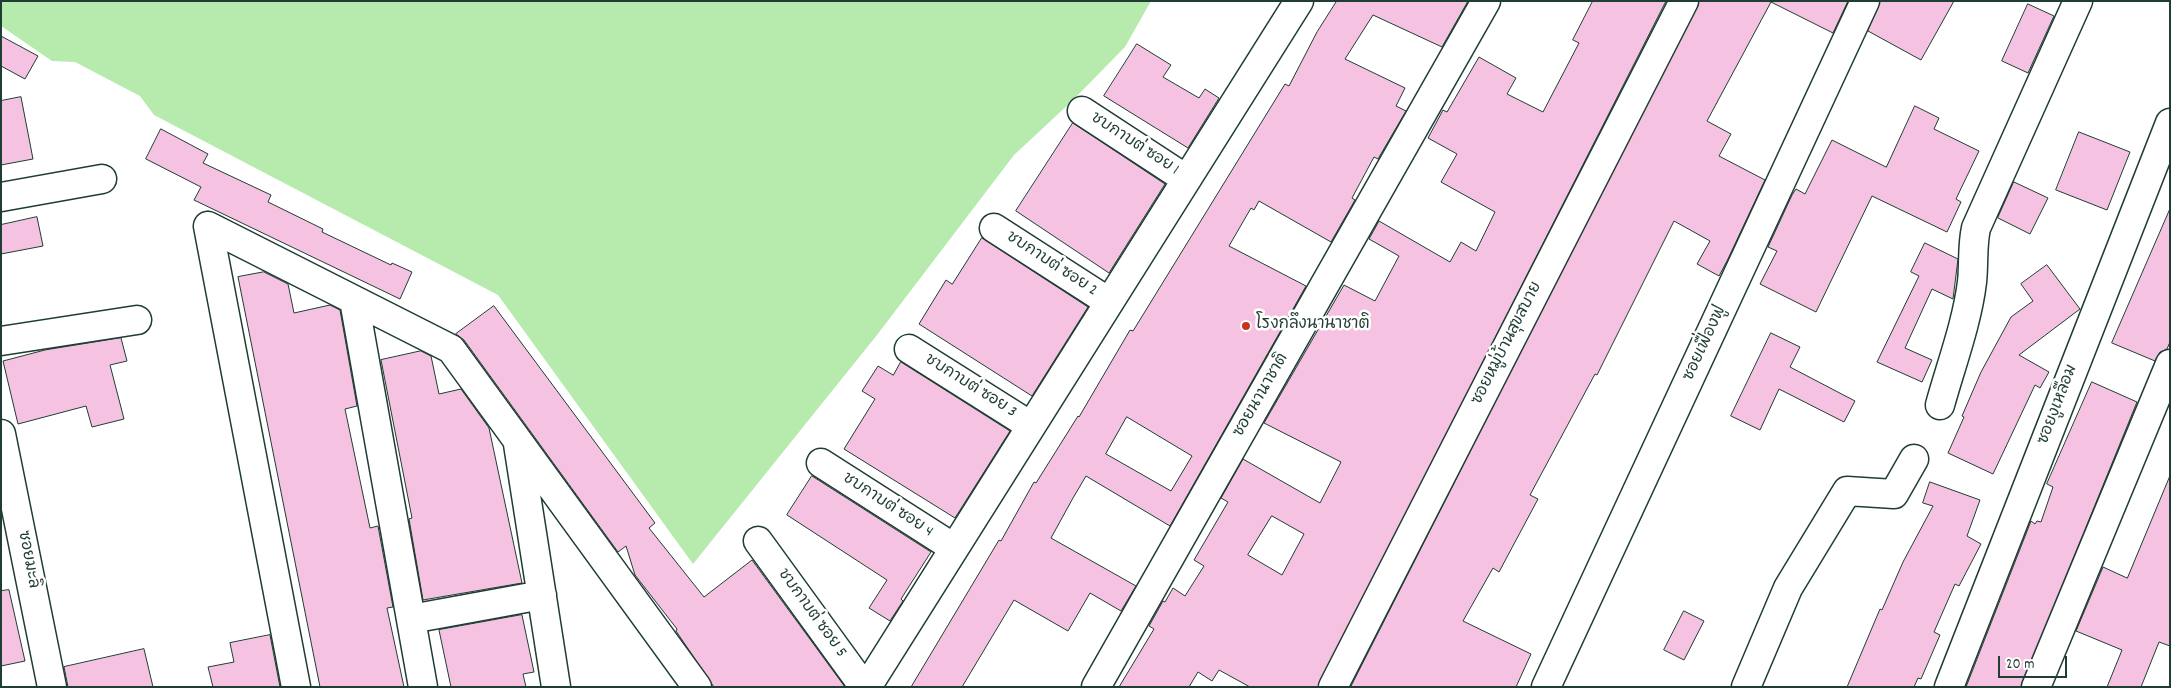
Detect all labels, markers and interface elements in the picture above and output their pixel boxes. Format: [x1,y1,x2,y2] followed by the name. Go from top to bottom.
[1086,109,1182,181] street label: ชบกาบต่ ซอย 1
[1002,228,1100,302] street label: ชบกาบต่ ซอย 2
[1469,279,1547,409] street label: ซอยหมู่บ้านสุขสบาย
[1680,303,1732,385] street label: ซอยเฟื่องฟู
[1256,316,1370,336] place label: โรงกลึงนานาชาติ
[1240,320,1252,332] marker: โรงกลึงนานาชาติ
[920,351,1020,423] street label: ชบกาบต่ ซอย 3
[1230,351,1294,441] street label: ซอยนานาชาติ
[2035,362,2083,448] street label: ซอยงูเหลือม
[838,470,936,542] street label: ชบกาบต่ ซอย 4
[12,530,42,590] street label: ซอยมะลิ
[772,566,850,662] street label: ชบกาบต่ ซอย 5
[2001,646,2070,678] scale bar
[2006,654,2034,676] text: 20 m

